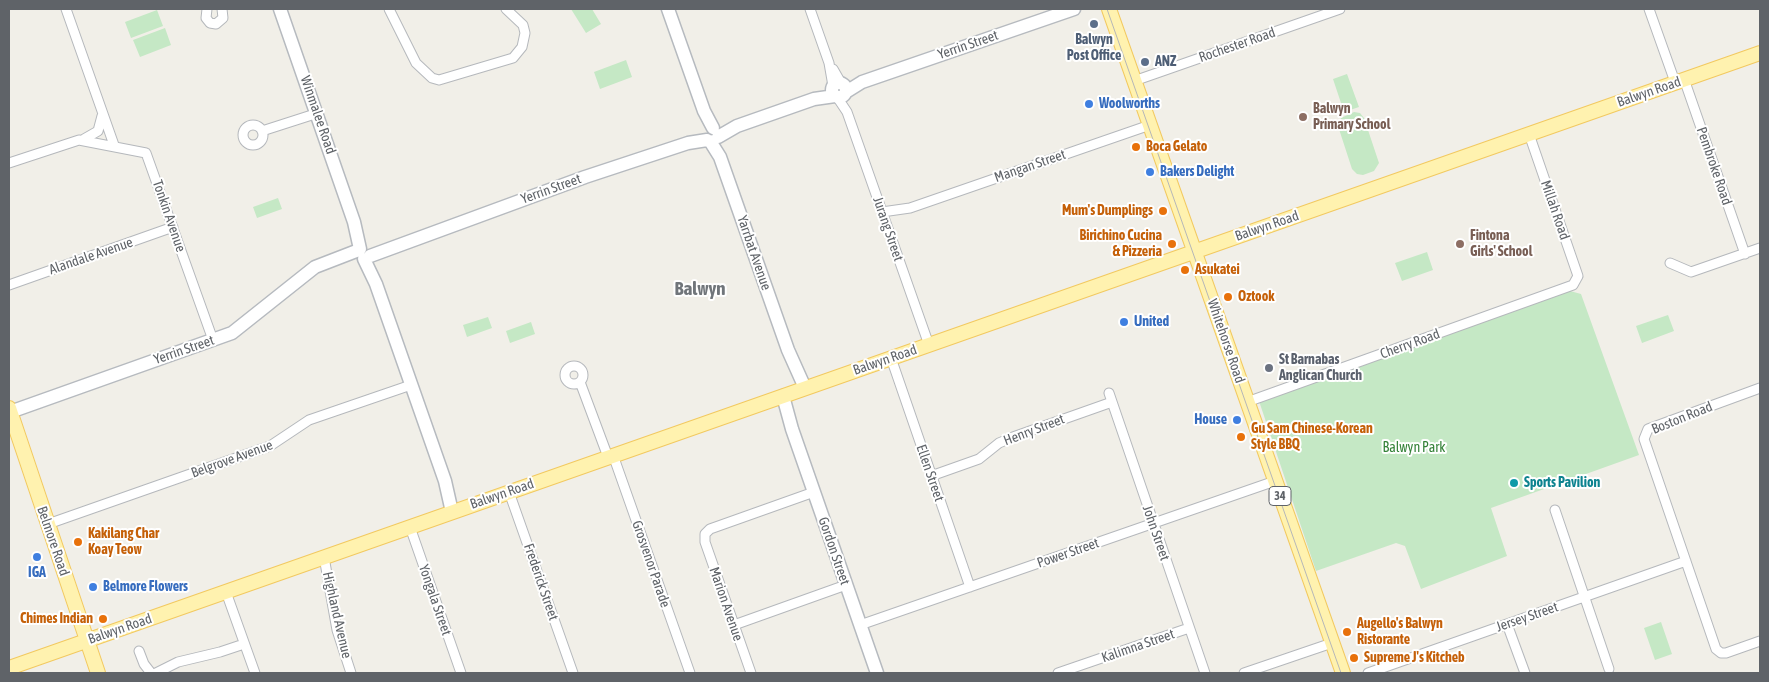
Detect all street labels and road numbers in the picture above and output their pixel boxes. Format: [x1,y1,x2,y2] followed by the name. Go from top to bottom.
[1197,24,1277,66] street label: Rochester Road
[936,27,1000,63] street label: Yerrin Street
[1615,73,1683,111] street label: Balwyn Road
[297,74,339,156] street label: Winmalee Road
[1693,125,1735,207] street label: Pembroke Road
[992,146,1068,186] street label: Mangan Street
[519,170,583,208] street label: Yerrin Street
[149,178,189,254] street label: Tonkin Avenue
[1537,178,1573,242] street label: Millah Road
[869,195,907,263] street label: Jurang Street
[1233,207,1301,245] street label: Balwyn Road
[733,213,775,293] street label: Yarrbat Avenue
[47,234,135,278] street label: Alandale Avenue
[1204,297,1248,385] street label: Whitehorse Road
[1378,325,1442,363] street label: Cherry Road
[152,332,216,368] street label: Yerrin Street
[851,341,919,379] street label: Balwyn Road
[1649,398,1715,438] street label: Boston Road
[1001,411,1067,449] street label: Henry Street
[189,436,275,482] street label: Belgrove Avenue
[912,442,948,504] street label: Ellen Street
[468,475,536,513] street label: Balwyn Road
[1269,486,1291,506] road number: 34
[1139,503,1173,563] street label: John Street
[33,504,73,578] street label: Belmore Road
[815,515,853,587] street label: Gordon Street
[628,518,674,610] street label: Grosvenor Parade
[1035,535,1101,571] street label: Power Street
[520,541,562,623] street label: Frederick Street
[415,562,455,638] street label: Yongala Street
[705,565,747,643] street label: Marion Avenue
[319,570,355,660] street label: Highland Avenue
[1494,599,1560,635] street label: Jersey Street
[86,610,154,648] street label: Balwyn Road
[1099,626,1177,666] street label: Kalimna Street

